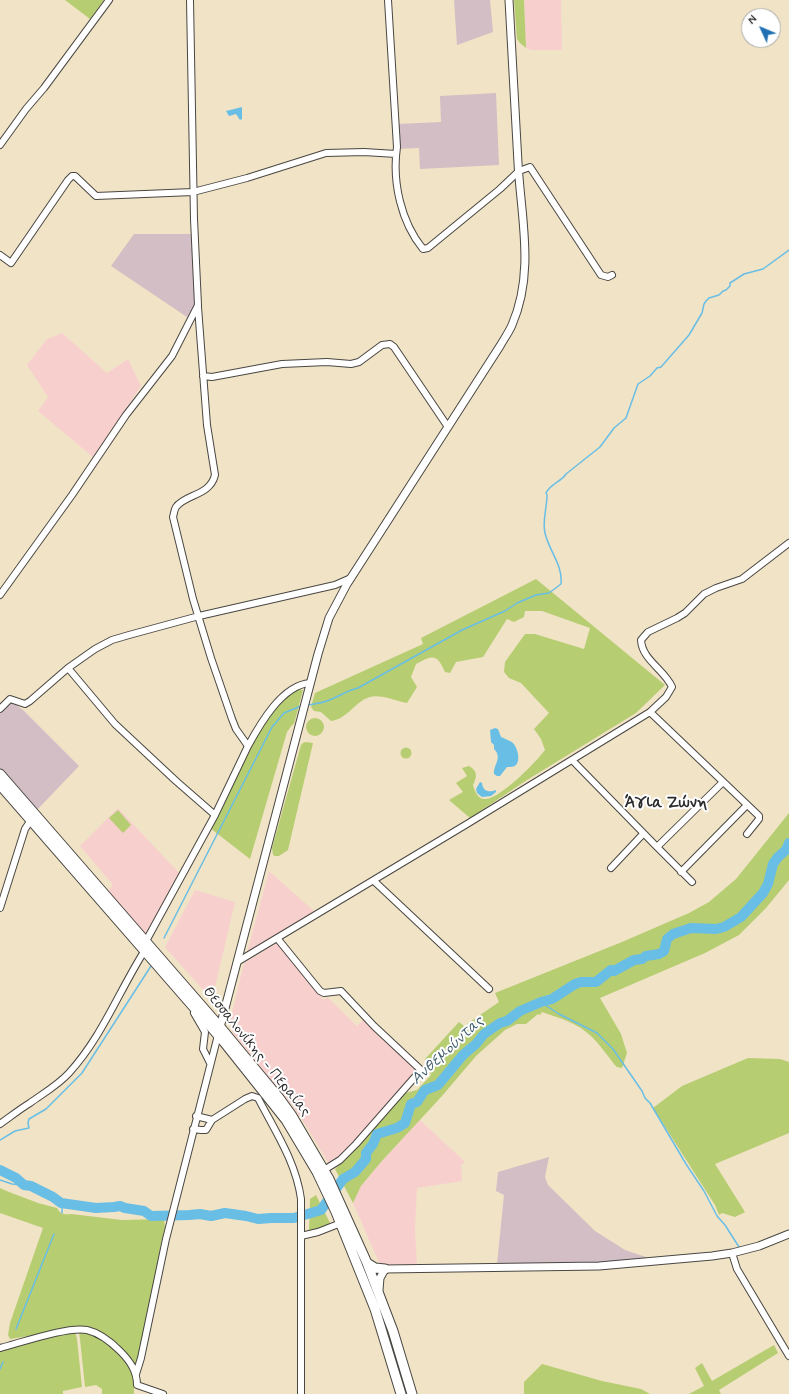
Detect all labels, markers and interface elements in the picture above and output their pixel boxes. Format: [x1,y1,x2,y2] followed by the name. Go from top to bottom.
[741,8,781,48] north arrow
[746,13,761,28] text: N
[625,794,707,814] district label: Άγια Ζώνη
[198,984,314,1120] street label: Θεσσαλονίκης - Περαίας
[408,1012,488,1090] water label: Ανθεμούντας

